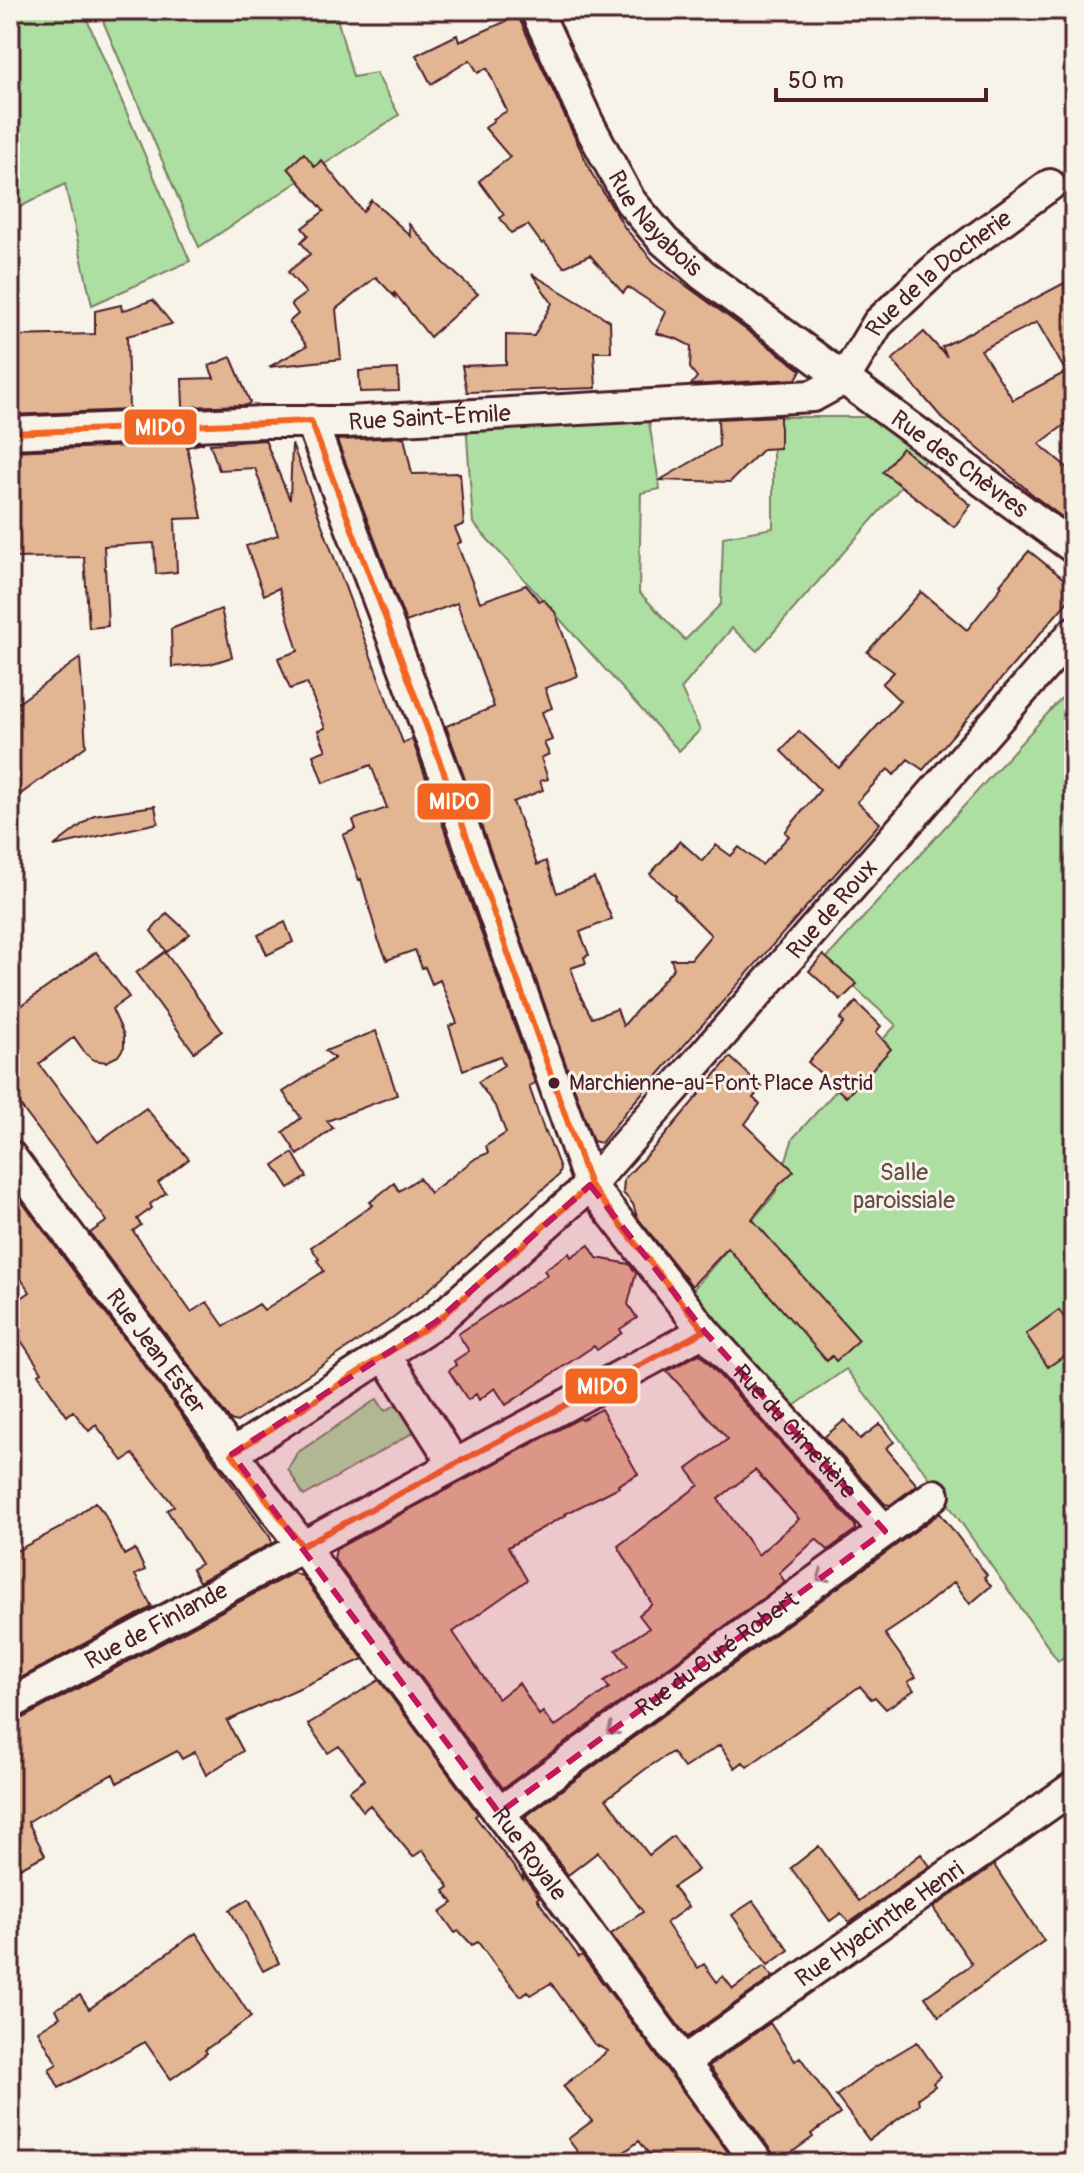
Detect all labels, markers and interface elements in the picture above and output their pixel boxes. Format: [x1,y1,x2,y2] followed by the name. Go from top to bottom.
[776,52,986,102] scale bar
[788,66,844,95] text: 50 m
[602,165,709,283] street label: Rue Nayabois
[859,203,1017,341] street label: Rue de la Docherie
[348,398,512,436] street label: Rue Saint-Émile
[885,404,1034,524] street label: Rue des Chèvres
[123,408,198,446] line badge: MIDO
[135,414,185,442] text: MIDO
[416,782,492,821] line badge: MIDO
[429,788,479,816] text: MIDO
[780,853,883,965] street label: Rue de Roux
[569,1069,873,1097] place label: Marchienne-au-Pont Place Astrid
[546,1075,562,1091] marker: Marchienne-au-Pont Place Astrid
[853,1158,955,1215] park label: Salle paroissiale
[100,1283,213,1420] street label: Rue Jean Ester
[727,1358,863,1504] street label: Rue du Cimetière
[564,1367,639,1405] line badge: MIDO
[577,1373,627,1401] text: MIDO
[817,1567,831,1582] one-way arrow
[80,1575,233,1676] street label: Rue de Finlande
[630,1584,804,1723] street label: Rue du Curé Robert
[607,1721,621,1735] one-way arrow
[486,1801,574,1906] street label: Rue Royale
[789,1855,969,1993] street label: Rue Hyacinthe Henri

